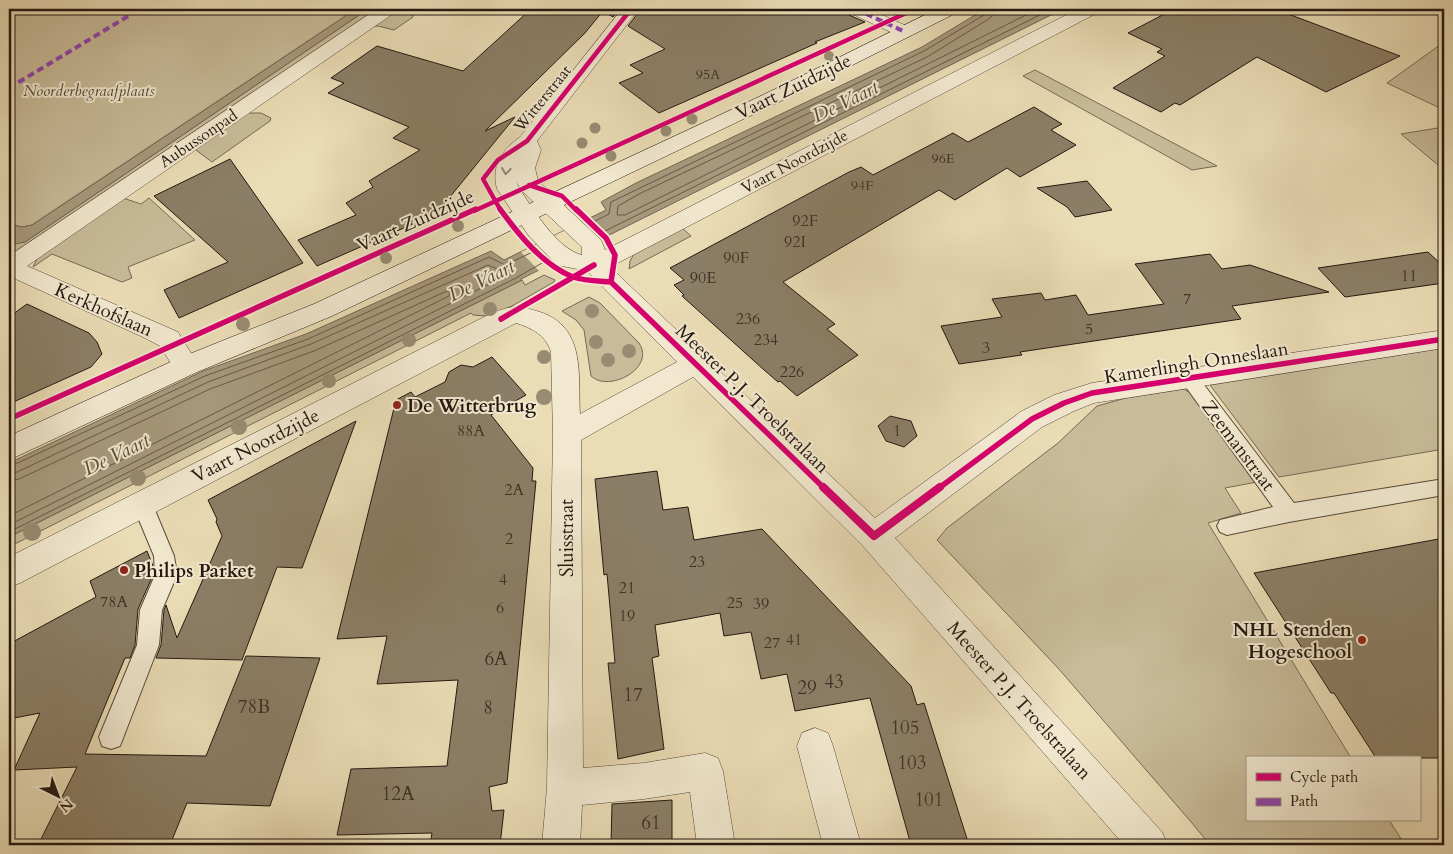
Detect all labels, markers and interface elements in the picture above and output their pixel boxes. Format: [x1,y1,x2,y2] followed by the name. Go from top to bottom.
[731,48,856,126] street label: Vaart Zuidzijde
[508,60,577,138] street label: Witterstraat
[696,65,720,84] house number: 95A
[807,73,884,129] water label: De Vaart
[23,80,155,102] park label: Noorderbegraafplaats
[155,104,242,173] street label: Aubussonpad
[737,124,852,199] street label: Vaart Noordzijde
[932,149,955,168] house number: 96E
[501,168,512,176] one-way arrow
[851,176,873,195] house number: 94F
[353,183,478,258] street label: Vaart Zuidzijde
[792,210,818,232] house number: 92F
[784,231,806,253] house number: 92I
[723,247,749,269] house number: 90F
[443,252,520,308] water label: De Vaart
[1401,265,1417,287] house number: 11
[690,267,716,289] house number: 90E
[50,277,157,343] street label: Kerkhofslaan
[1183,288,1191,310] house number: 7
[736,308,760,330] house number: 236
[670,318,835,479] street label: Meester P.J. Troelstralaan
[1085,318,1093,340] house number: 5
[754,329,778,351] house number: 234
[1102,336,1290,390] street label: Kamerlingh Onneslaan
[982,337,990,359] house number: 3
[780,361,804,383] house number: 226
[407,393,537,419] place label: De Witterbrug
[1195,395,1281,496] street label: Zeemanstraat
[391,399,403,411] marker: De Witterbrug
[187,402,324,489] street label: Vaart Noordzijde
[457,420,486,442] house number: 88A
[893,420,901,442] house number: 1
[78,426,155,482] water label: De Vaart
[504,479,524,501] house number: 2A
[554,499,580,577] street label: Sluisstraat
[505,528,513,550] house number: 2
[689,551,705,573] house number: 23
[134,558,254,584] place label: Philips Parket
[118,564,130,576] marker: Philips Parket
[499,569,507,591] house number: 4
[619,577,635,599] house number: 21
[100,591,129,613] house number: 78A
[727,592,743,614] house number: 25
[753,593,769,615] house number: 39
[496,597,504,619] house number: 6
[619,605,635,627] house number: 19
[941,616,1098,786] street label: Meester P.J. Troelstralaan
[1233,617,1353,665] place label: NHL Stenden Hogeschool
[786,629,802,651] house number: 41
[764,632,780,654] house number: 27
[1356,634,1368,646] marker: NHL Stenden Hogeschool
[484,646,508,672] house number: 6A
[824,669,844,695] house number: 43
[797,675,817,701] house number: 29
[623,682,643,708] house number: 17
[238,694,270,720] house number: 78B
[483,695,493,721] house number: 8
[890,715,920,741] house number: 105
[897,750,927,776] house number: 103
[1246,756,1420,822] legend
[1290,767,1359,787] text: Cycle path
[32,772,82,822] north arrow
[382,781,415,807] house number: 12A
[914,787,944,813] house number: 101
[1290,791,1319,811] text: Path
[55,794,77,816] text: N
[641,810,661,836] house number: 61

